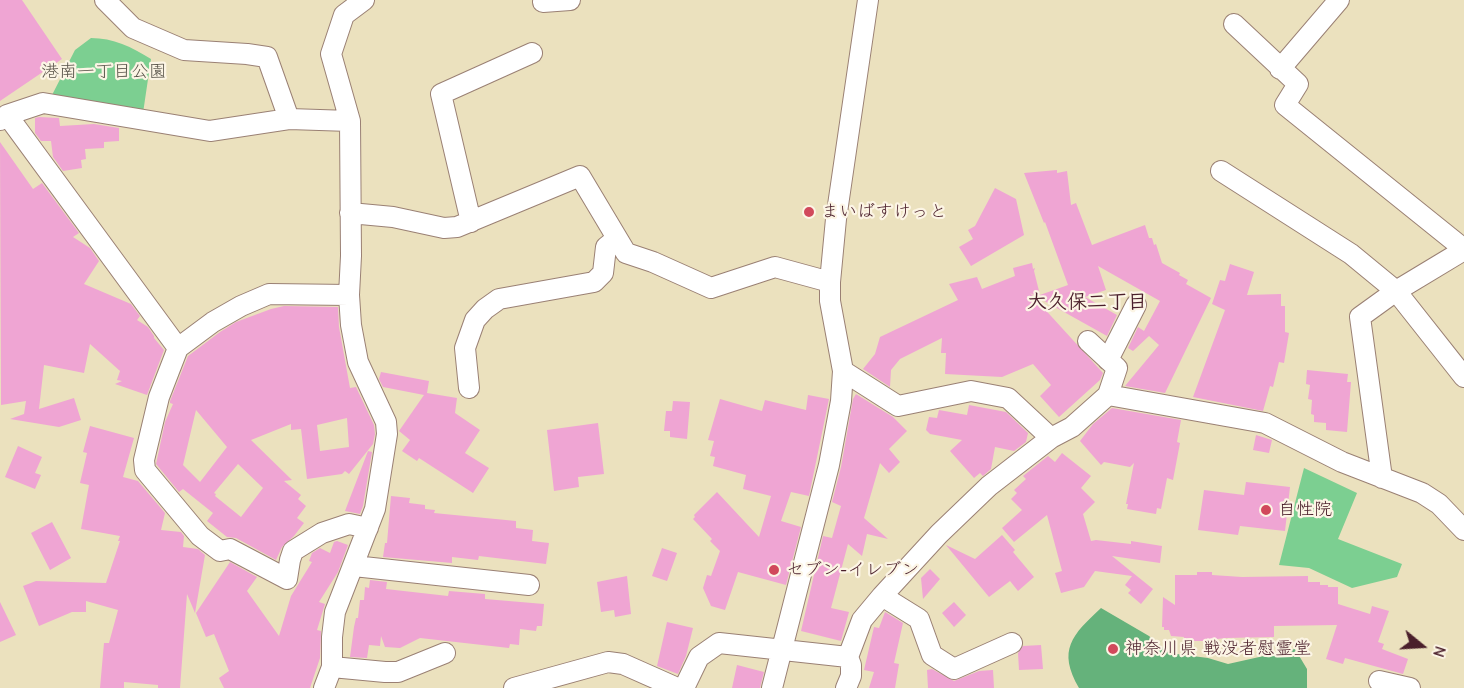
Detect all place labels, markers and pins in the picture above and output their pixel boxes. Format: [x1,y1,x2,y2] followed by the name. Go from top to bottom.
[821,201,947,223] place label: まいばすけっと
[802,205,816,219] marker: まいばすけっと
[1278,499,1332,521] place label: 自性院
[1259,503,1273,517] marker: 自性院
[786,559,919,581] place label: セブン-イレブン
[767,563,781,577] marker: セブン-イレブン
[1125,638,1311,660] place label: 神奈川県 戦没者慰霊堂
[1106,642,1120,656] marker: 神奈川県 戦没者慰霊堂

